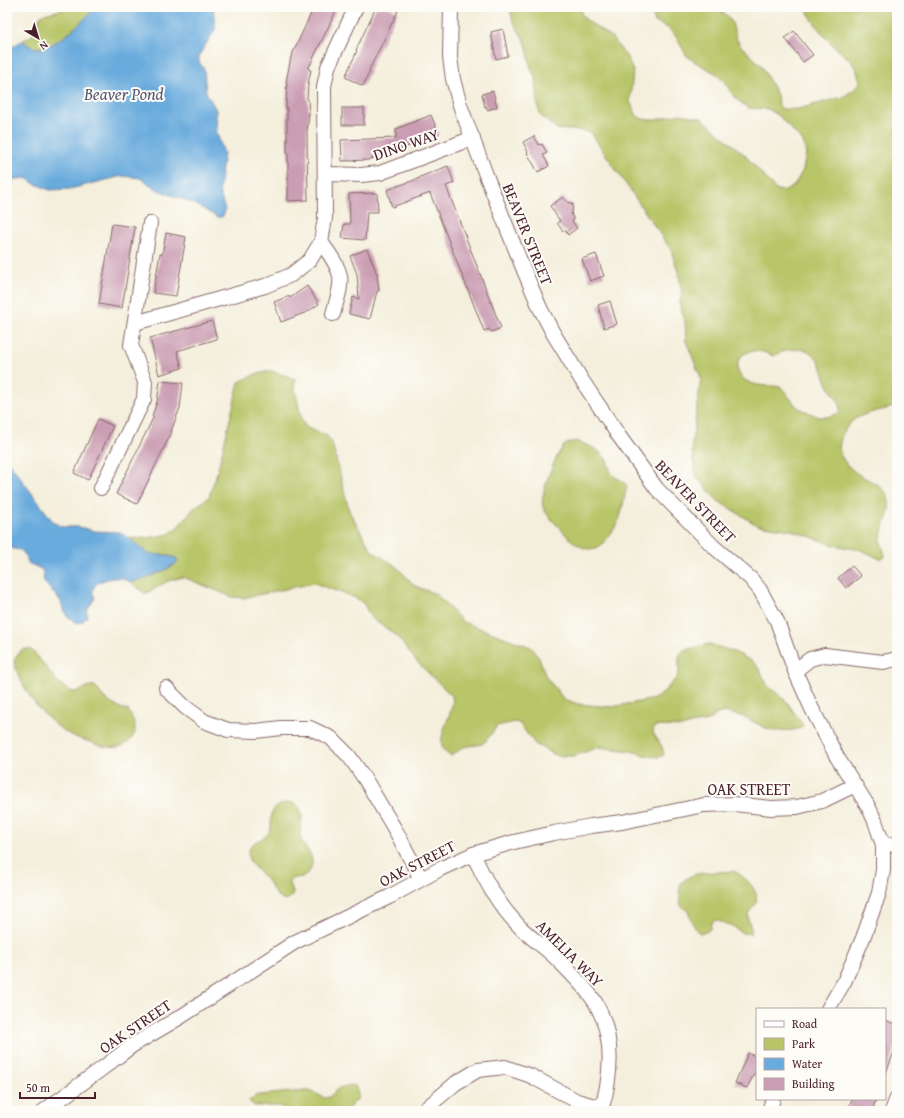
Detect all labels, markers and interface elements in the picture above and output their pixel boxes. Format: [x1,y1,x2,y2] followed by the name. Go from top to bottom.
[18,18,58,58] north arrow
[36,37,52,55] text: N
[83,81,164,106] water label: Beaver Pond
[370,121,443,167] street label: DINO WAY
[497,179,559,289] street label: BEAVER STREET
[650,454,742,548] street label: BEAVER STREET
[707,777,791,801] street label: OAK STREET
[375,833,459,893] street label: OAK STREET
[531,914,610,993] street label: AMELIA WAY
[94,993,176,1059] street label: OAK STREET
[756,1008,886,1100] legend
[792,1015,818,1032] text: Road
[792,1035,816,1052] text: Park
[792,1055,822,1072] text: Water
[20,1074,95,1100] scale bar
[792,1075,835,1092] text: Building
[26,1079,50,1096] text: 50 m

